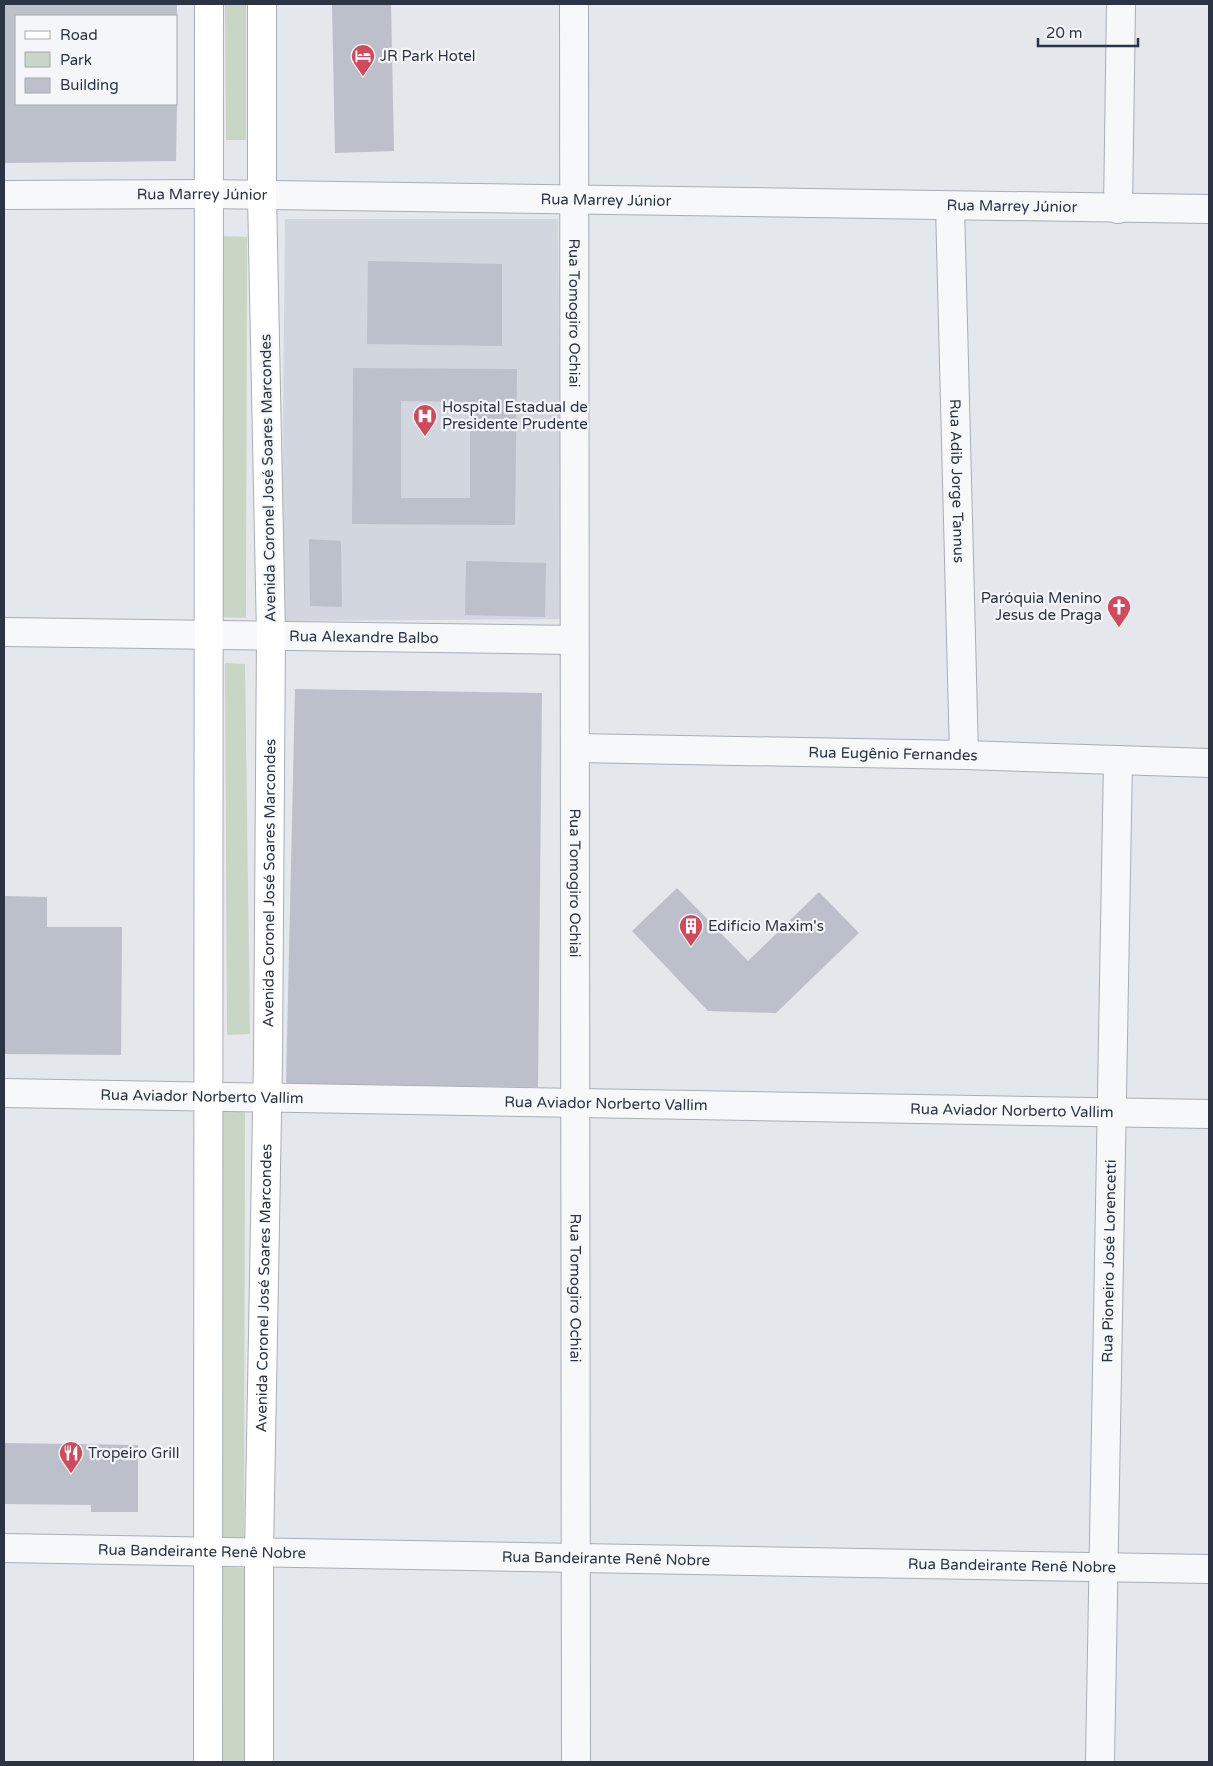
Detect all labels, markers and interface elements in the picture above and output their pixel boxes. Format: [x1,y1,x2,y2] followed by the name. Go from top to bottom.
[15,15,178,105] legend
[1038,15,1138,47] scale bar
[1046,24,1083,42] text: 20 m
[60,26,98,44] text: Road
[350,43,376,77] hotel icon: JR Park Hotel
[380,47,476,65] place label: JR Park Hotel
[60,51,92,69] text: Park
[60,76,119,94] text: Building
[137,185,268,204] street label: Rua Marrey Júnior
[540,190,672,210] street label: Rua Marrey Júnior
[946,196,1078,216] street label: Rua Marrey Júnior
[565,238,583,388] street label: Rua Tomogiro Ochiai
[256,334,280,622] street label: Avenida Coronel José Soares Marcondes
[442,398,588,433] place label: Hospital Estadual de Presidente Prudente
[946,399,968,563] street label: Rua Adib Jorge Tannus
[412,403,438,437] hospital icon: Hospital Estadual de Presidente Prudente
[981,589,1102,624] place label: Paróquia Menino Jesus de Praga
[1106,594,1132,628] church icon: Paróquia Menino Jesus de Praga
[289,627,439,647] street label: Rua Alexandre Balbo
[259,739,279,1027] street label: Avenida Coronel José Soares Marcondes
[808,743,978,764] street label: Rua Eugênio Fernandes
[566,808,584,958] street label: Rua Tomogiro Ochiai
[678,913,704,947] building icon: Edifício Maxim's
[708,917,824,935] place label: Edifício Maxim's
[100,1086,304,1107] street label: Rua Aviador Norberto Vallim
[504,1093,708,1114] street label: Rua Aviador Norberto Vallim
[910,1100,1114,1121] street label: Rua Aviador Norberto Vallim
[252,1144,275,1432] street label: Avenida Coronel José Soares Marcondes
[1098,1159,1120,1363] street label: Rua Pioneiro José Lorencetti
[566,1213,585,1363] street label: Rua Tomogiro Ochiai
[58,1440,84,1474] restaurant icon: Tropeiro Grill
[88,1444,179,1462] place label: Tropeiro Grill
[98,1541,306,1562] street label: Rua Bandeirante Renê Nobre
[502,1548,710,1569] street label: Rua Bandeirante Renê Nobre
[908,1555,1116,1576] street label: Rua Bandeirante Renê Nobre

